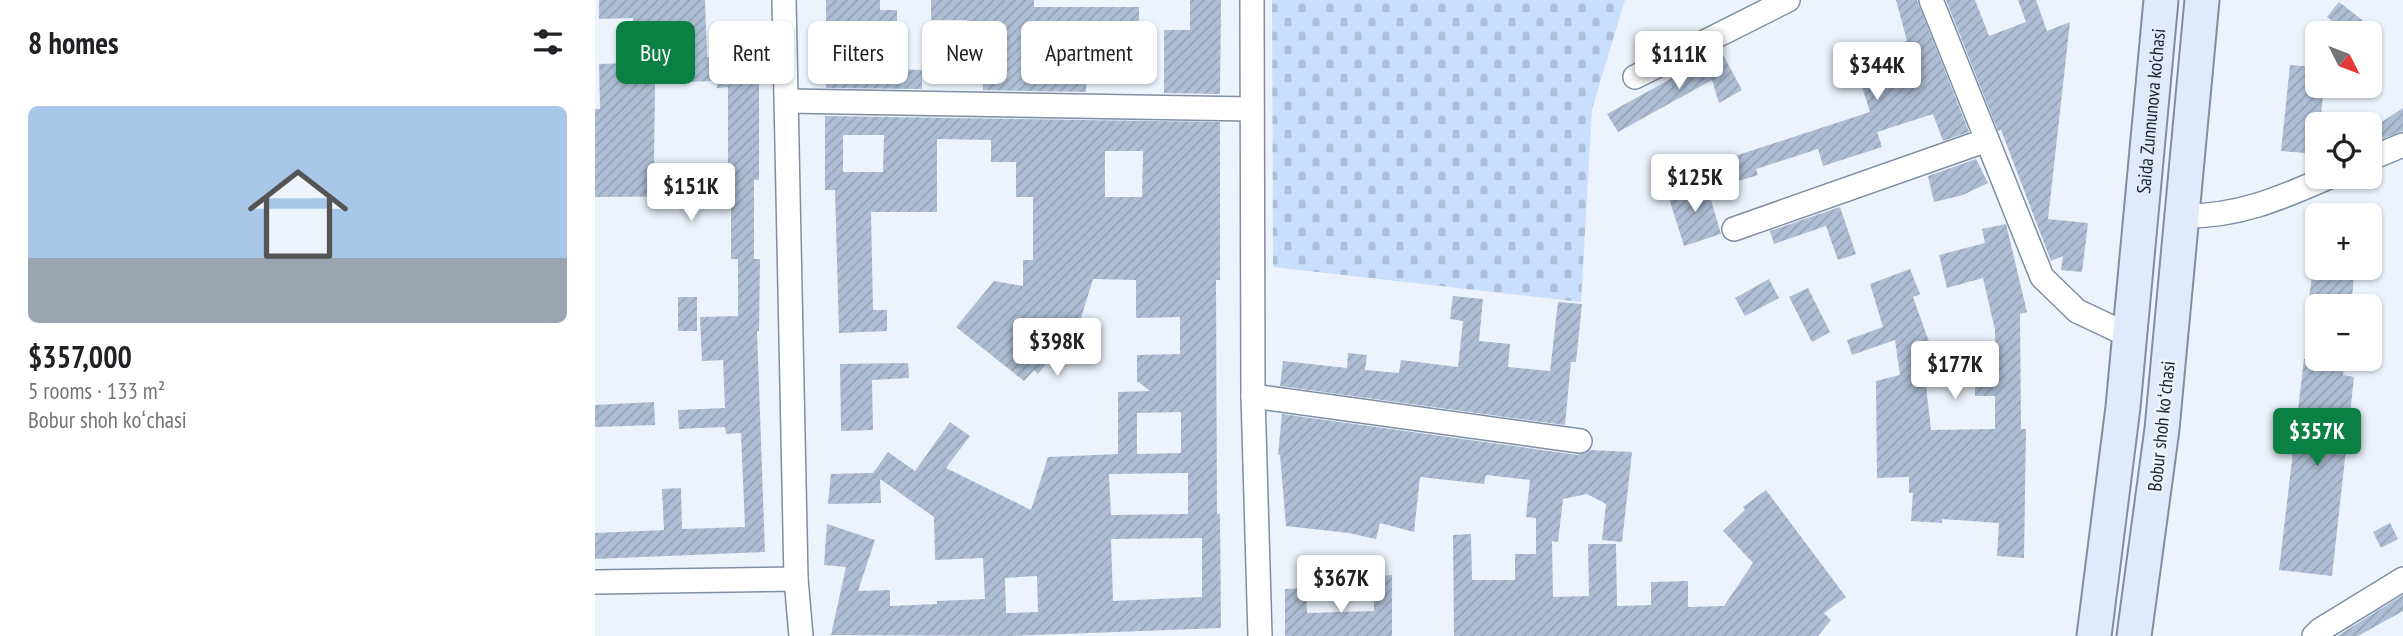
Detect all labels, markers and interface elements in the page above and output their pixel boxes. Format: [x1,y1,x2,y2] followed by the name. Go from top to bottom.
[616,21,695,84] chip: Buy
[709,21,794,84] chip: Rent
[808,21,908,84] chip: Filters
[922,21,1007,84] chip: New
[1021,21,1157,84] chip: Apartment
[2305,21,2382,98] north arrow
[2305,21,2382,371] map controls
[28,23,119,62] text: 8 homes
[529,23,567,61] icon: filters
[2131,27,2170,195] street label: Saida Zunnunova ko'chasi
[1630,32,1728,91] pin: $111K
[1651,39,1707,68] text: $111K
[1828,42,1926,102] pin: $344K
[1849,50,1905,79] text: $344K
[2305,112,2382,189] button: locate
[235,151,361,277] icon: home
[1646,154,1744,214] pin: $125K
[1667,162,1723,191] text: $125K
[642,164,740,223] pin: $151K
[663,171,719,200] text: $151K
[2305,203,2382,280] button: +
[2305,294,2382,371] button: −
[1008,318,1106,378] pin: $398K
[1029,326,1085,355] text: $398K
[28,337,132,376] text: $357,000
[1906,342,2004,401] pin: $177K
[1927,349,1983,378] text: $177K
[2142,360,2180,492] street label: Bobur shoh koʻchasi
[28,376,165,405] text: 5 rooms · 133 m²
[28,405,187,434] text: Bobur shoh koʻchasi
[2268,408,2366,468] pin: $357K
[2289,416,2345,445] text: $357K
[1292,556,1390,615] pin: $367K
[1313,563,1369,592] text: $367K

